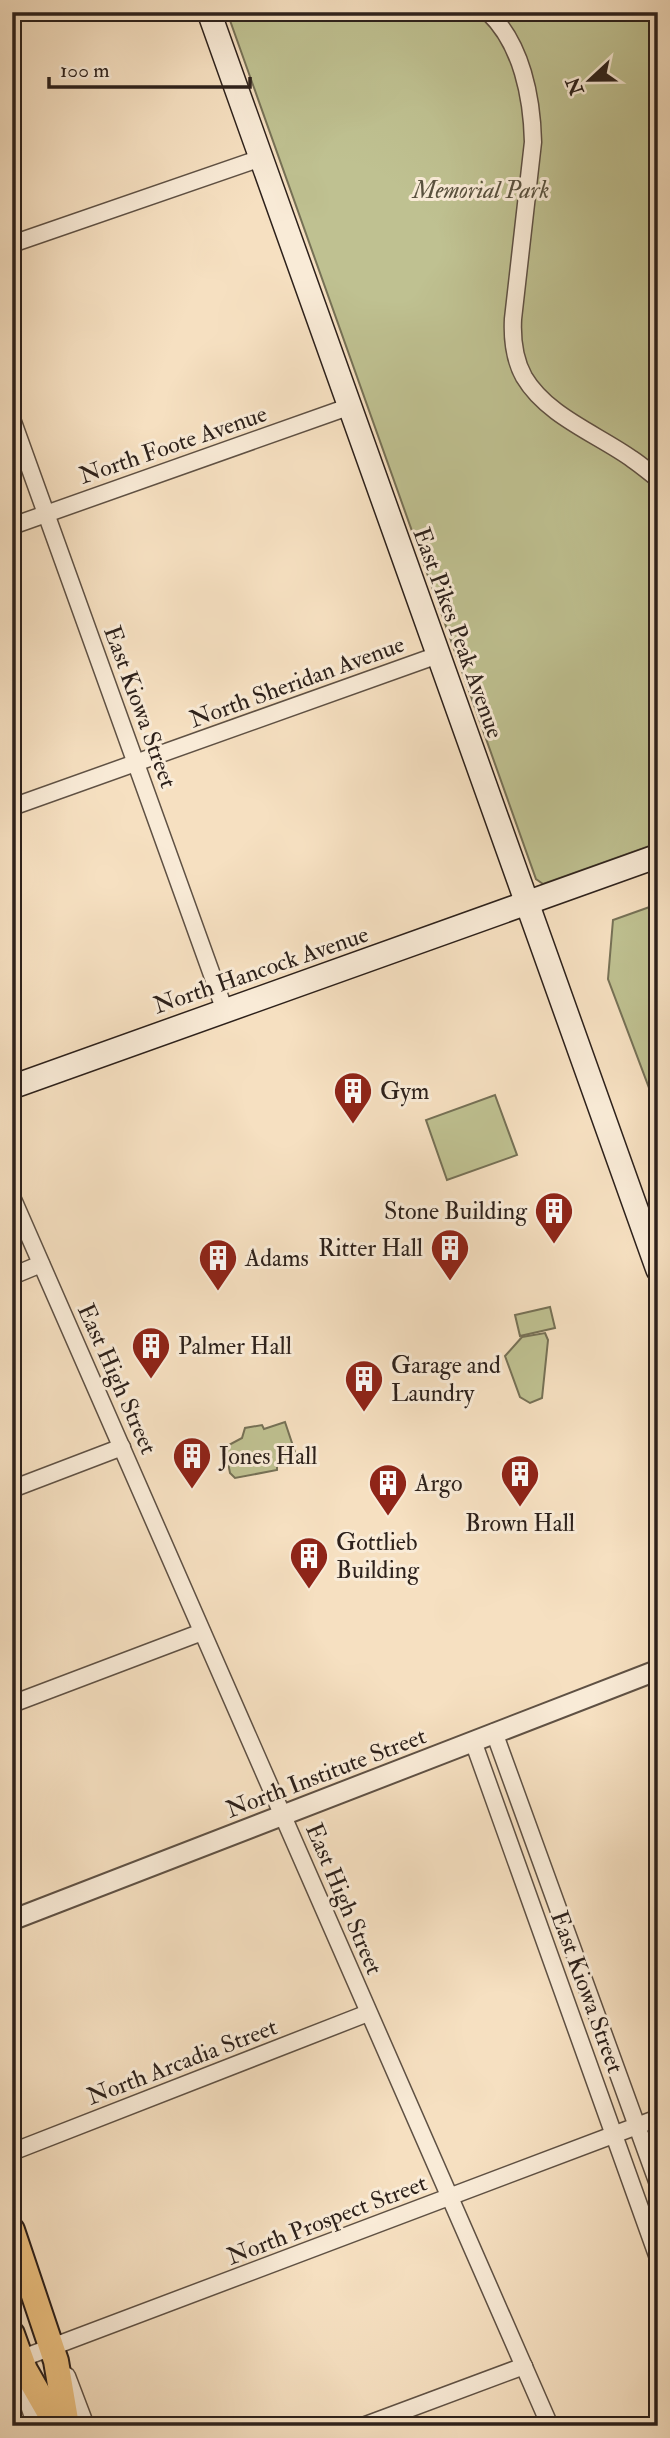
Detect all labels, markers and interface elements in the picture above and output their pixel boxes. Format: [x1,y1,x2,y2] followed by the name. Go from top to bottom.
[49,46,250,90] scale bar
[554,46,624,116] north arrow
[60,57,110,84] text: 100 m
[560,73,590,99] text: N
[411,175,549,206] park label: Memorial Park
[75,398,271,492] street label: North Foote Avenue
[405,523,511,743] street label: East Pikes Peak Avenue
[96,622,184,792] street label: East Kiowa Street
[185,629,409,735] street label: North Sheridan Avenue
[149,919,373,1021] street label: North Hancock Avenue
[332,1070,374,1125] building icon: Gym
[380,1076,430,1107] place label: Gym
[533,1190,575,1245] building icon: Stone Building
[384,1196,528,1227] place label: Stone Building
[429,1227,471,1282] building icon: Ritter Hall
[318,1233,423,1264] place label: Ritter Hall
[197,1237,239,1292] building icon: Adams
[244,1243,309,1274] place label: Adams
[70,1299,164,1459] street label: East High Street
[130,1325,172,1380] building icon: Palmer Hall
[178,1331,292,1362] place label: Palmer Hall
[391,1350,501,1409] place label: Garage and Laundry
[343,1358,385,1413] building icon: Garage and Laundry
[171,1435,213,1490] building icon: Jones Hall
[218,1441,317,1472] place label: Jones Hall
[499,1453,541,1508] building icon: Brown Hall
[367,1462,409,1517] building icon: Argo
[414,1468,462,1499] place label: Argo
[465,1508,575,1539] place label: Brown Hall
[336,1527,420,1586] place label: Gottlieb Building
[288,1535,330,1590] building icon: Gottlieb Building
[221,1720,431,1825] street label: North Institute Street
[298,1819,390,1980] street label: East High Street
[543,1907,631,2077] street label: East Kiowa Street
[82,2011,282,2113] street label: North Arcadia Street
[223,2167,432,2272] street label: North Prospect Street

